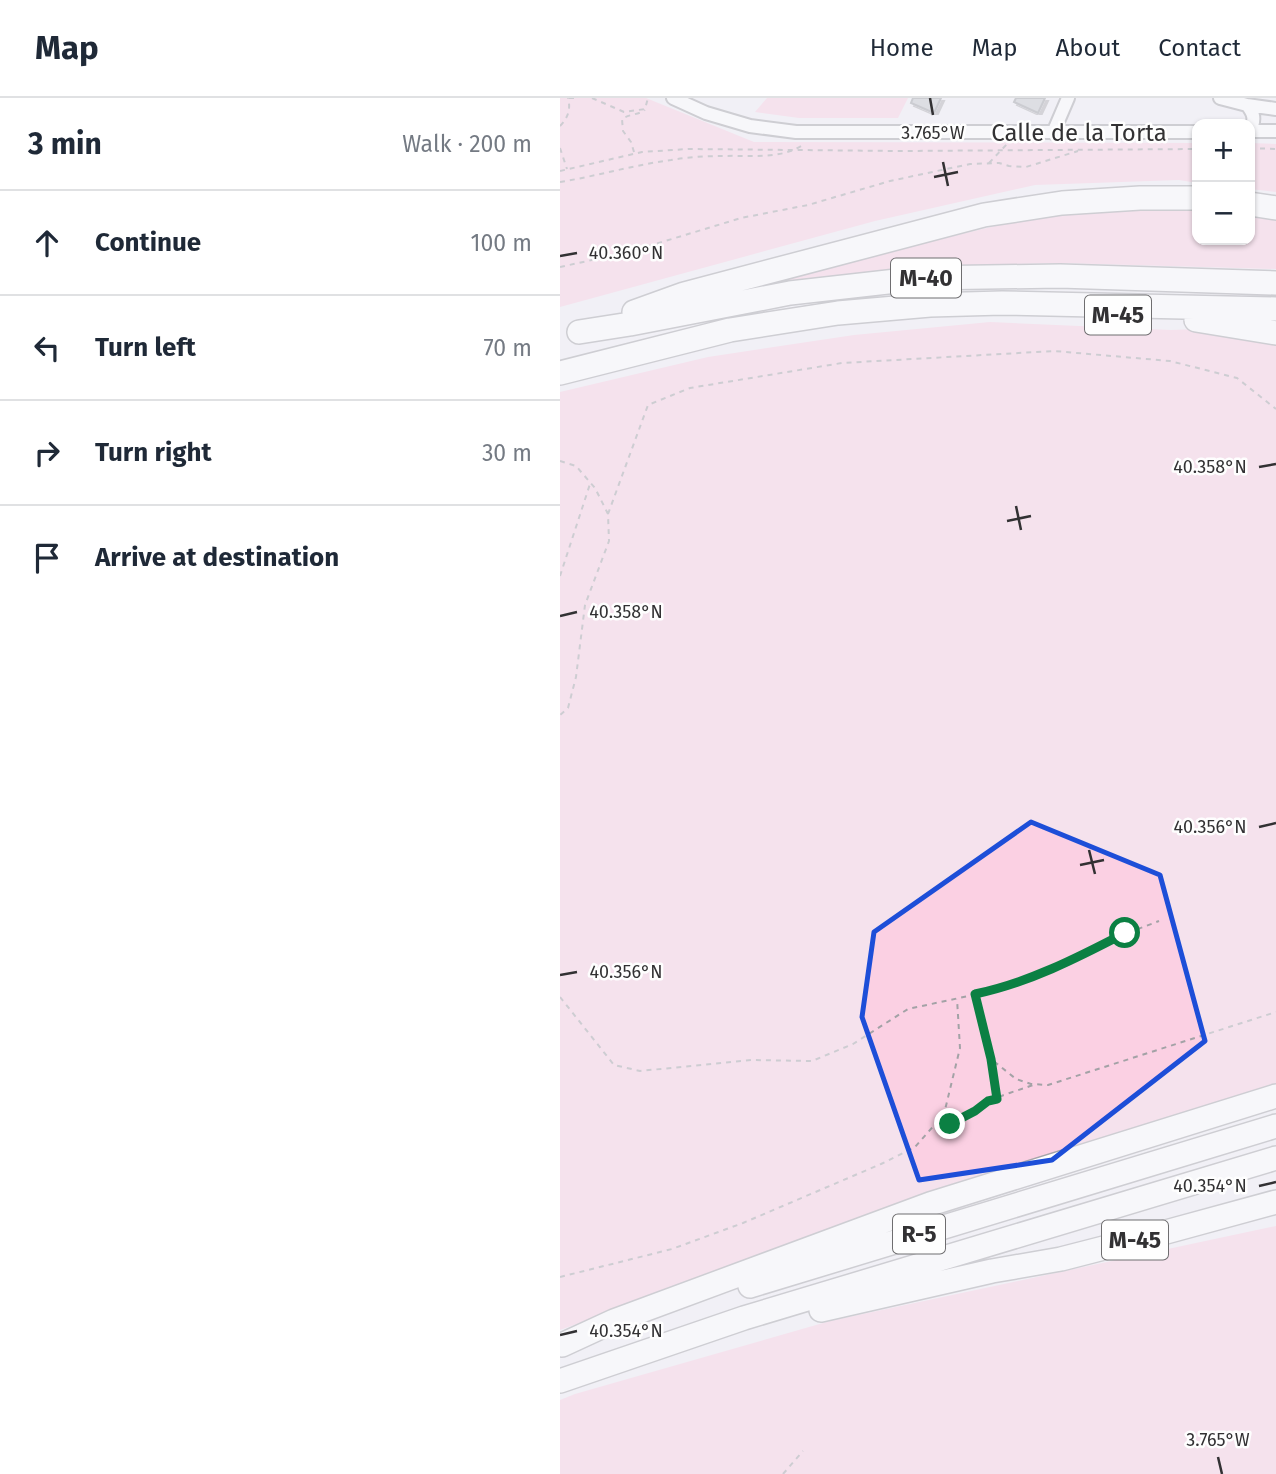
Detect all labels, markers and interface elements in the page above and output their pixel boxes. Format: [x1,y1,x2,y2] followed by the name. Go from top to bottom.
[35,28,99,68] text: Map
[870,34,934,62] text: Home
[972,34,1018,62] text: Map
[1056,34,1120,62] text: About
[1158,34,1241,62] text: Contact
[991,119,1167,147] street label: Calle de la Torta
[1192,119,1255,245] map controls
[1192,119,1255,182] button: +
[901,122,965,144] text: 3.765°W
[28,126,102,162] text: 3 min
[402,130,532,158] text: Walk · 200 m
[1192,182,1255,245] button: −
[28,224,66,262] icon: ahead
[95,227,201,258] text: Continue
[471,229,532,257] text: 100 m
[589,242,663,264] text: 40.360°N
[891,258,961,298] road number: M-40
[1085,296,1151,334] road number: M-45
[28,329,66,367] icon: left
[95,332,196,363] text: Turn left
[483,334,532,362] text: 70 m
[28,434,66,472] icon: right
[95,437,212,468] text: Turn right
[482,439,532,467] text: 30 m
[1173,456,1247,478] text: 40.358°N
[28,539,66,577] icon: arrive
[95,542,339,573] text: Arrive at destination
[589,601,663,623] text: 40.358°N
[1173,816,1247,838] text: 40.356°N
[1109,917,1140,948] route start
[589,961,663,983] text: 40.356°N
[934,1108,965,1139] route end
[1173,1175,1247,1197] text: 40.354°N
[893,1214,945,1254] road number: R-5
[1102,1220,1168,1260] road number: M-45
[589,1320,663,1342] text: 40.354°N
[1186,1429,1250,1451] text: 3.765°W

